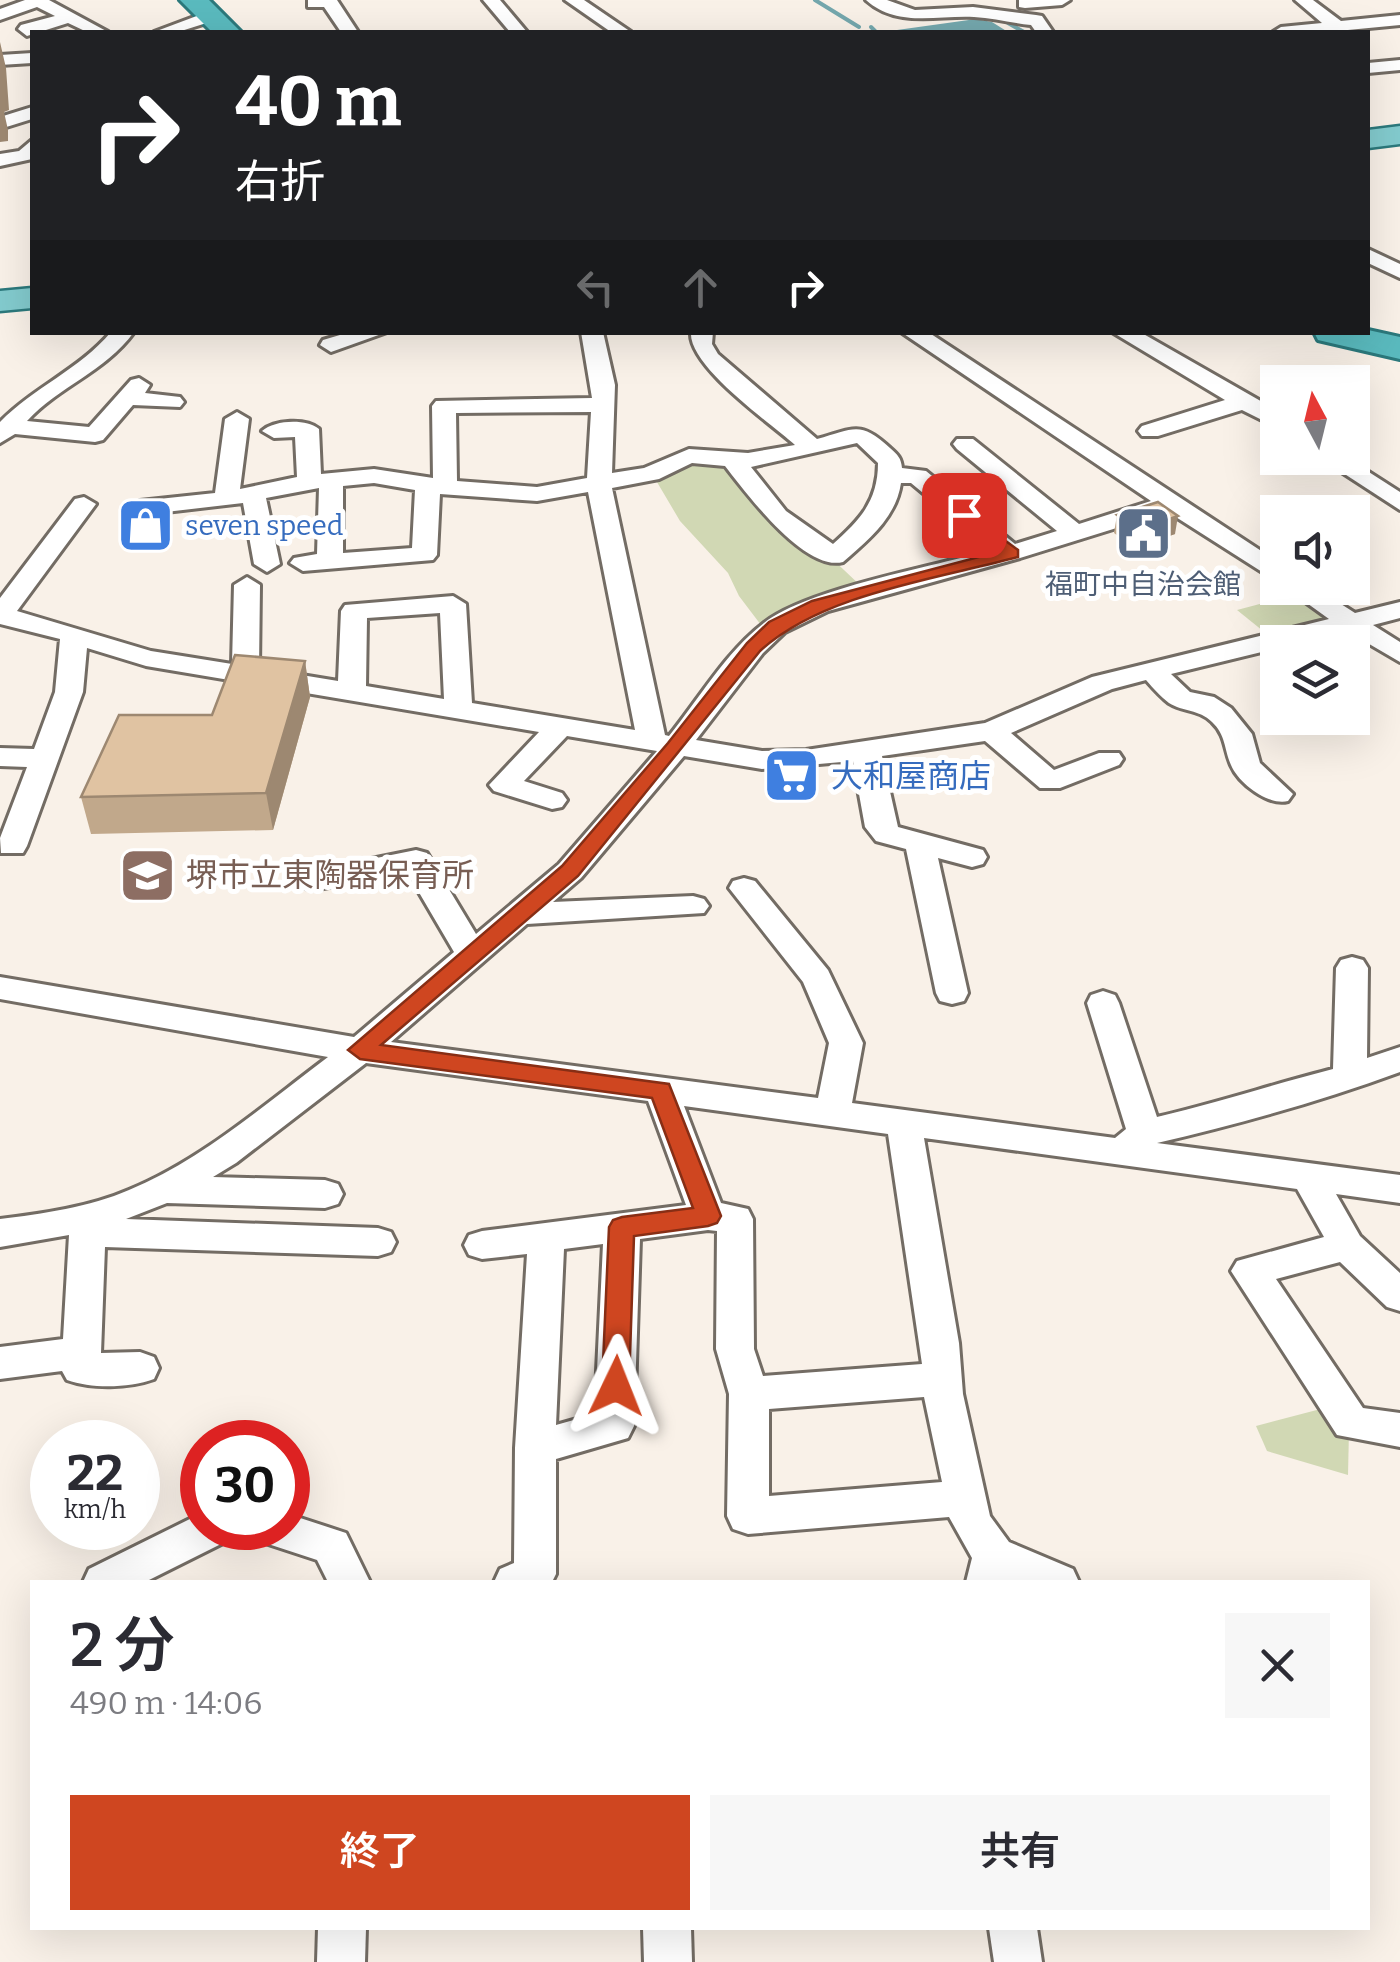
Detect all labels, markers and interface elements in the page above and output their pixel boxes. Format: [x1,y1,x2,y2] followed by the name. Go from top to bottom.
[235,60,401,144] text: 40 m
[70,70,200,200] icon: right
[235,155,325,209] text: 右折
[568,260,623,315] icon: left
[673,260,728,315] icon: ahead
[778,260,833,315] icon: right
[1260,365,1370,475] north arrow
[1260,365,1370,735] map controls
[922,473,1007,558] pin
[937,488,992,543] icon: arrive
[116,495,176,555] shop icon: seven speed
[1260,495,1370,605] button: sound
[1113,503,1173,563] public building icon: 福町中自治会館
[185,509,343,542] place label: seven speed
[1045,568,1241,601] place label: 福町中自治会館
[1260,625,1370,735] button: layers
[762,746,822,806] supermarket icon: 大和屋商店
[831,757,991,795] place label: 大和屋商店
[117,845,177,905] school or university icon: 堺市立東陶器保育所
[186,856,474,894] place label: 堺市立東陶器保育所
[564,1334,668,1438] position arrow
[180,1420,310,1550] speed limit sign: 30
[67,1443,123,1503] text: 22
[64,1495,126,1525] text: km/h
[70,1610,175,1682] text: 2 分
[1225,1613,1330,1718] button: close
[70,1684,262,1722] text: 490 m · 14:06
[70,1795,690,1910] button: 終了
[710,1795,1330,1910] button: 共有

